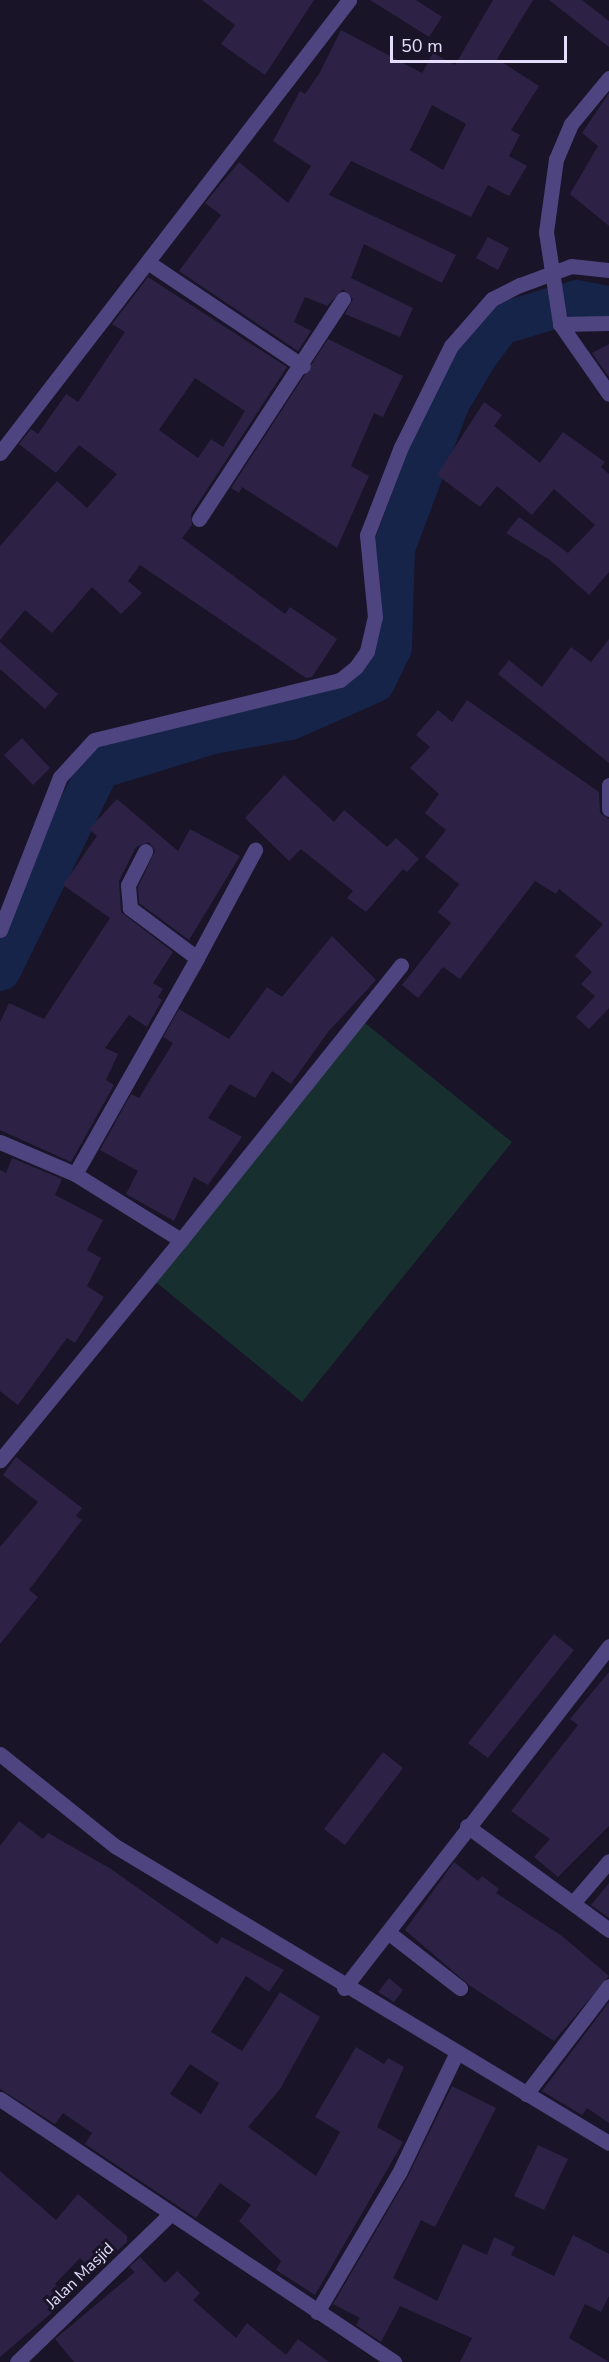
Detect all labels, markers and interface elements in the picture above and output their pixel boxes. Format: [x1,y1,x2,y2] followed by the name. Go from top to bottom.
[393,24,570,62] scale bar
[401,34,443,58] text: 50 m
[42,2239,118,2313] street label: Jalan Masjid

